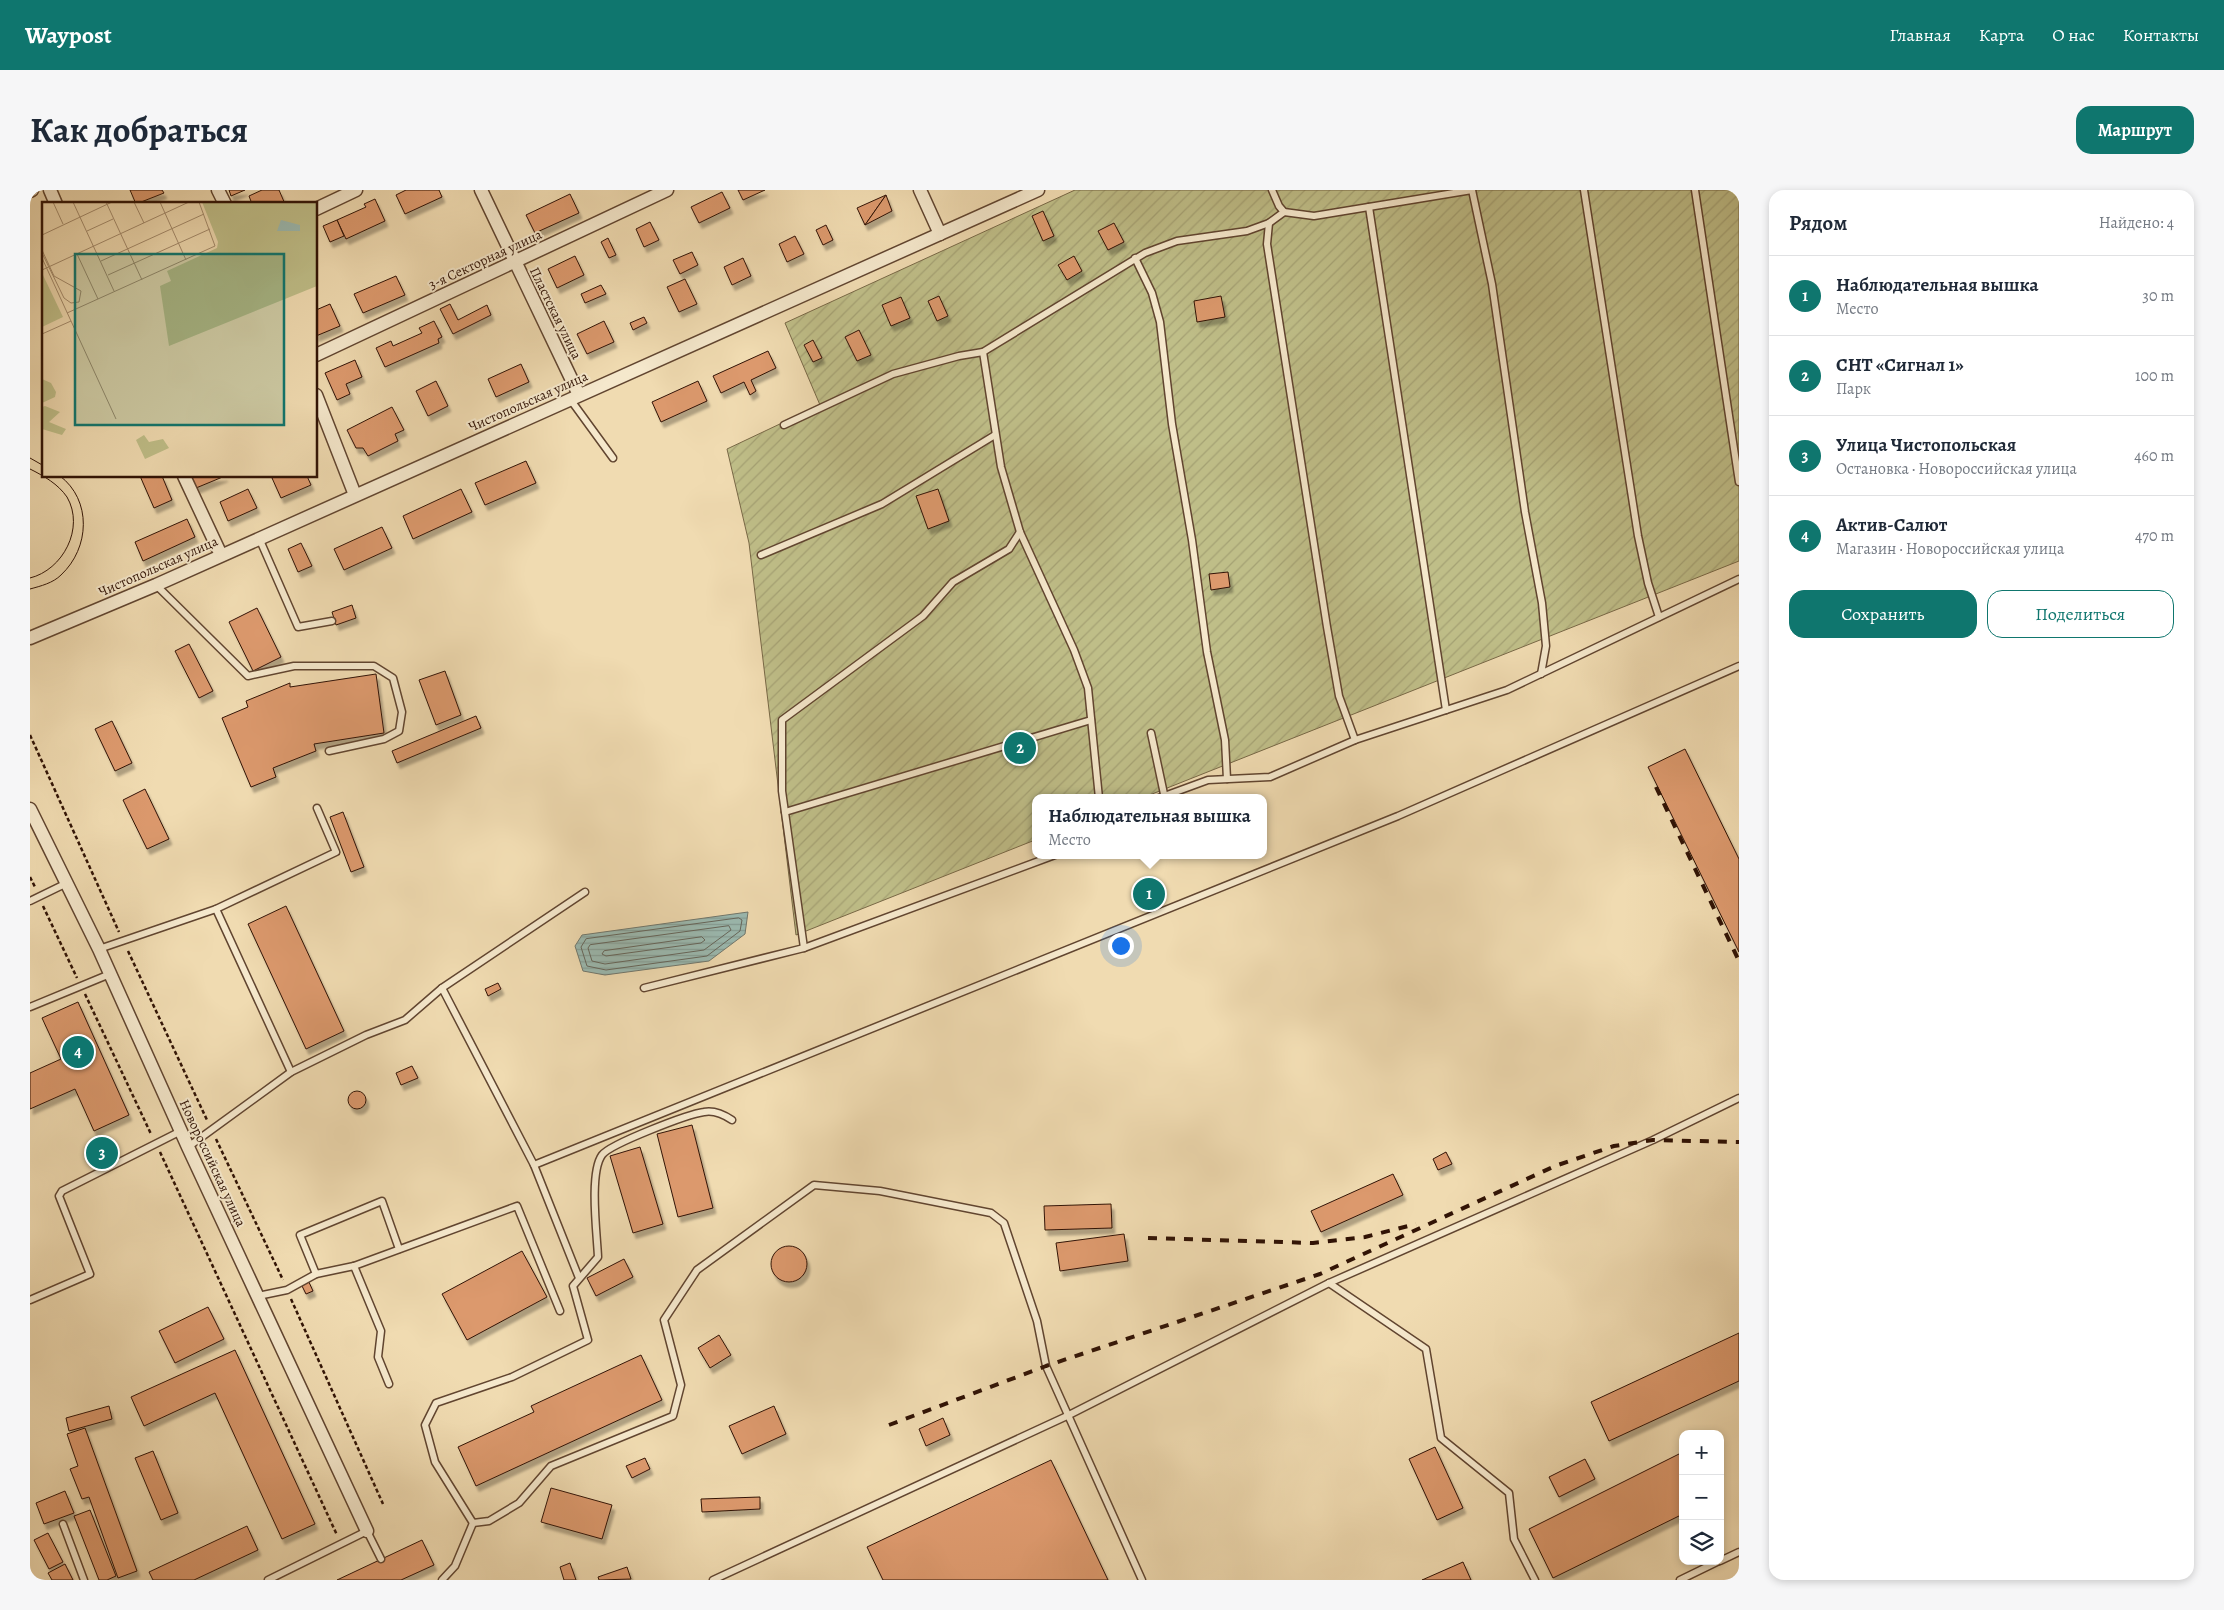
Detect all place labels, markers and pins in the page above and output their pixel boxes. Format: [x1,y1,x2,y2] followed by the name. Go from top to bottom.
[1004,729,1036,767] pin: 2
[1133,875,1165,913] pin: 1
[62,1033,94,1071] pin: 4
[86,1134,118,1172] pin: 3

